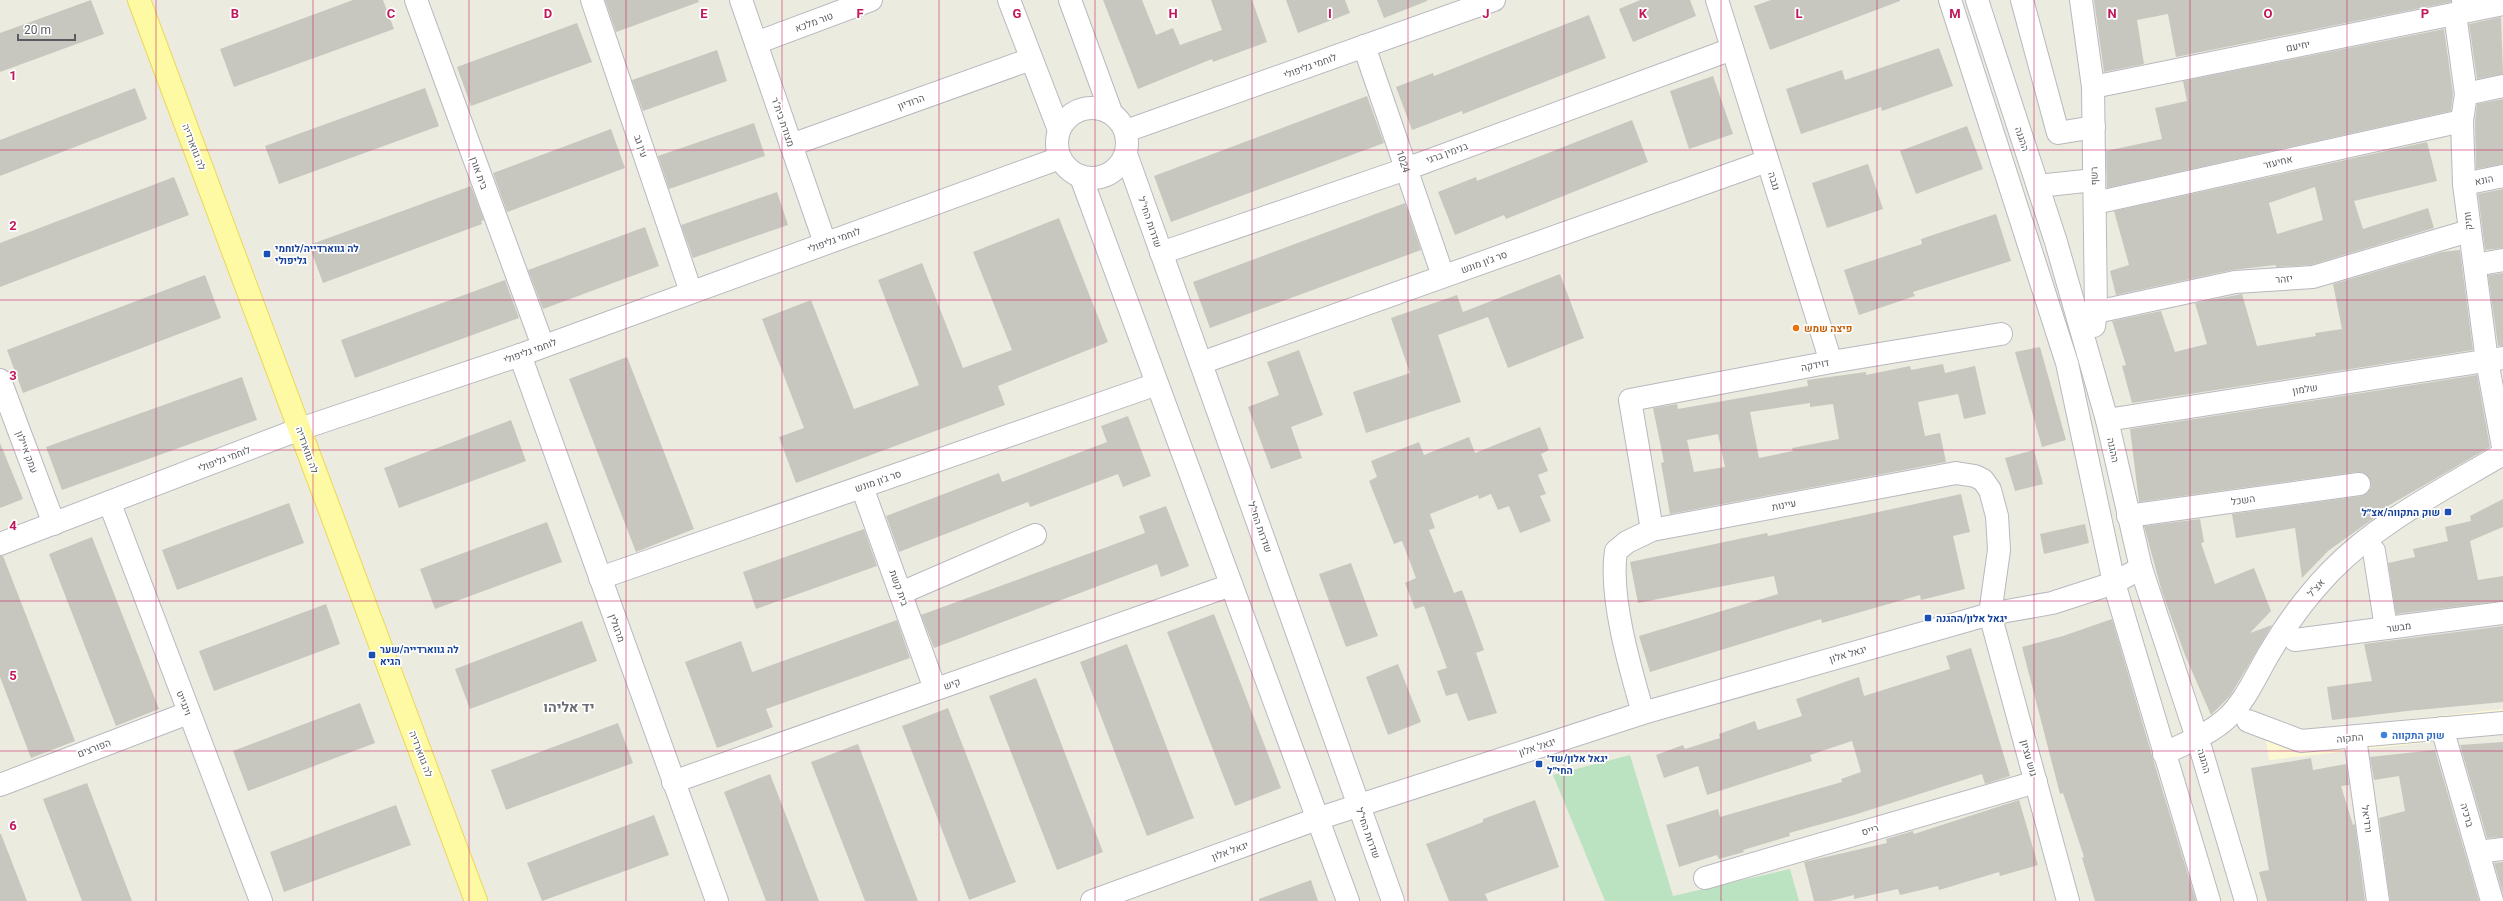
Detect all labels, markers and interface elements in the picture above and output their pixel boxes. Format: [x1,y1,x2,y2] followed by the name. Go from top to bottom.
[231,6,239,21] text: B
[387,6,396,21] text: C
[544,6,552,21] text: D
[700,6,708,21] text: E
[856,6,864,21] text: F
[1013,6,1022,21] text: G
[1168,6,1178,21] text: H
[1328,6,1332,21] text: I
[1482,6,1490,21] text: J
[1639,6,1648,21] text: K
[1795,6,1803,21] text: L
[1949,6,1961,21] text: M
[2107,6,2117,21] text: N
[2264,6,2273,21] text: O
[2421,6,2429,21] text: P
[793,10,835,34] street label: טור מלכא
[18,16,75,42] scale bar
[24,23,51,37] text: 20 m
[2285,38,2311,54] street label: יחיעם
[1282,51,1338,81] street label: לוחמי גליפולי
[9,68,17,83] text: 1
[896,92,926,112] street label: הרודיון
[769,96,797,148] street label: מצודת בית"ר
[180,122,208,172] street label: לה גווארדיה
[2013,125,2031,153] street label: ההגנה
[632,133,650,159] street label: עין גב
[1425,140,1470,166] street label: בנימין ברגי
[1395,149,1413,174] street label: 1024
[2262,153,2294,171] street label: אחיעזר
[468,155,490,192] street label: בית אורן
[2088,166,2100,185] street label: רשף
[1766,170,1782,192] street label: נגבה
[2474,173,2494,187] street label: הונא
[1136,195,1164,249] street label: שדרות החי"ל
[2461,211,2475,231] street label: ותיק
[9,218,17,233] text: 2
[806,225,862,255] street label: לוחמי גליפולי
[275,243,359,266] place label: לה גווארדייה/לוחמי גליפולי
[262,249,272,259] marker: לה גווארדייה/לוחמי גליפולי
[1459,249,1509,275] street label: סר ג'ון מונש
[2275,273,2293,285] street label: יזהר
[1791,323,1801,333] marker: פיצה שמש
[1804,323,1852,334] place label: פיצה שמש
[502,336,558,366] street label: לוחמי גליפולי
[1800,357,1830,373] street label: דוידקה
[9,368,17,383] text: 3
[2292,382,2318,396] street label: שלמון
[294,425,320,475] street label: לה גווארדיה
[14,429,40,475] street label: עמק איילון
[2105,437,2121,464] street label: ההגנה
[196,444,252,474] street label: לוחמי גליפולי
[853,468,903,494] street label: סר ג'ון מונש
[2230,493,2256,507] street label: השכל
[1771,497,1797,513] street label: עיינות
[1246,500,1274,554] street label: שדרות החי"ל
[2361,507,2440,518] place label: שוק התקווה/אצ״ל
[2443,507,2453,517] marker: שוק התקווה/אצ״ל
[9,518,17,533] text: 4
[887,569,911,608] street label: בית קשת
[2305,577,2327,599] street label: אצ"ל
[607,612,627,644] street label: מרגולין
[1923,613,1933,623] marker: יגאל אלון/ההגנה
[1936,613,2007,624] place label: יגאל אלון/ההגנה
[2386,620,2412,634] street label: מבשר
[1828,643,1868,665] street label: יגאל אלון
[380,644,459,667] place label: לה גווארדייה/שער הגיא
[367,650,377,660] marker: לה גווארדייה/שער הגיא
[9,668,17,683] text: 5
[942,676,962,692] street label: קיש
[174,689,194,717] street label: וינגייט
[544,699,594,715] district label: יד אליהו
[407,729,435,779] street label: לה גווארדיה
[2379,730,2389,740] marker: שוק התקווה
[2392,730,2445,741] place label: שוק התקווה
[2336,731,2364,745] street label: התקוה
[1517,736,1557,758] street label: יגאל אלון
[76,737,112,759] street label: הפורצים
[2019,739,2039,778] street label: גוש עציון
[2195,747,2213,775] street label: ההגנה
[1547,753,1608,776] place label: יגאל אלון/שד׳ החי״ל
[1534,759,1544,769] marker: יגאל אלון/שד׳ החי״ל
[2458,802,2476,829] street label: ברכיה
[2360,805,2374,833] street label: ורדיאל
[1354,806,1382,860] street label: שדרות החי"ל
[9,818,17,833] text: 6
[1860,822,1880,838] street label: רייס
[1210,839,1250,863] street label: יגאל אלון

